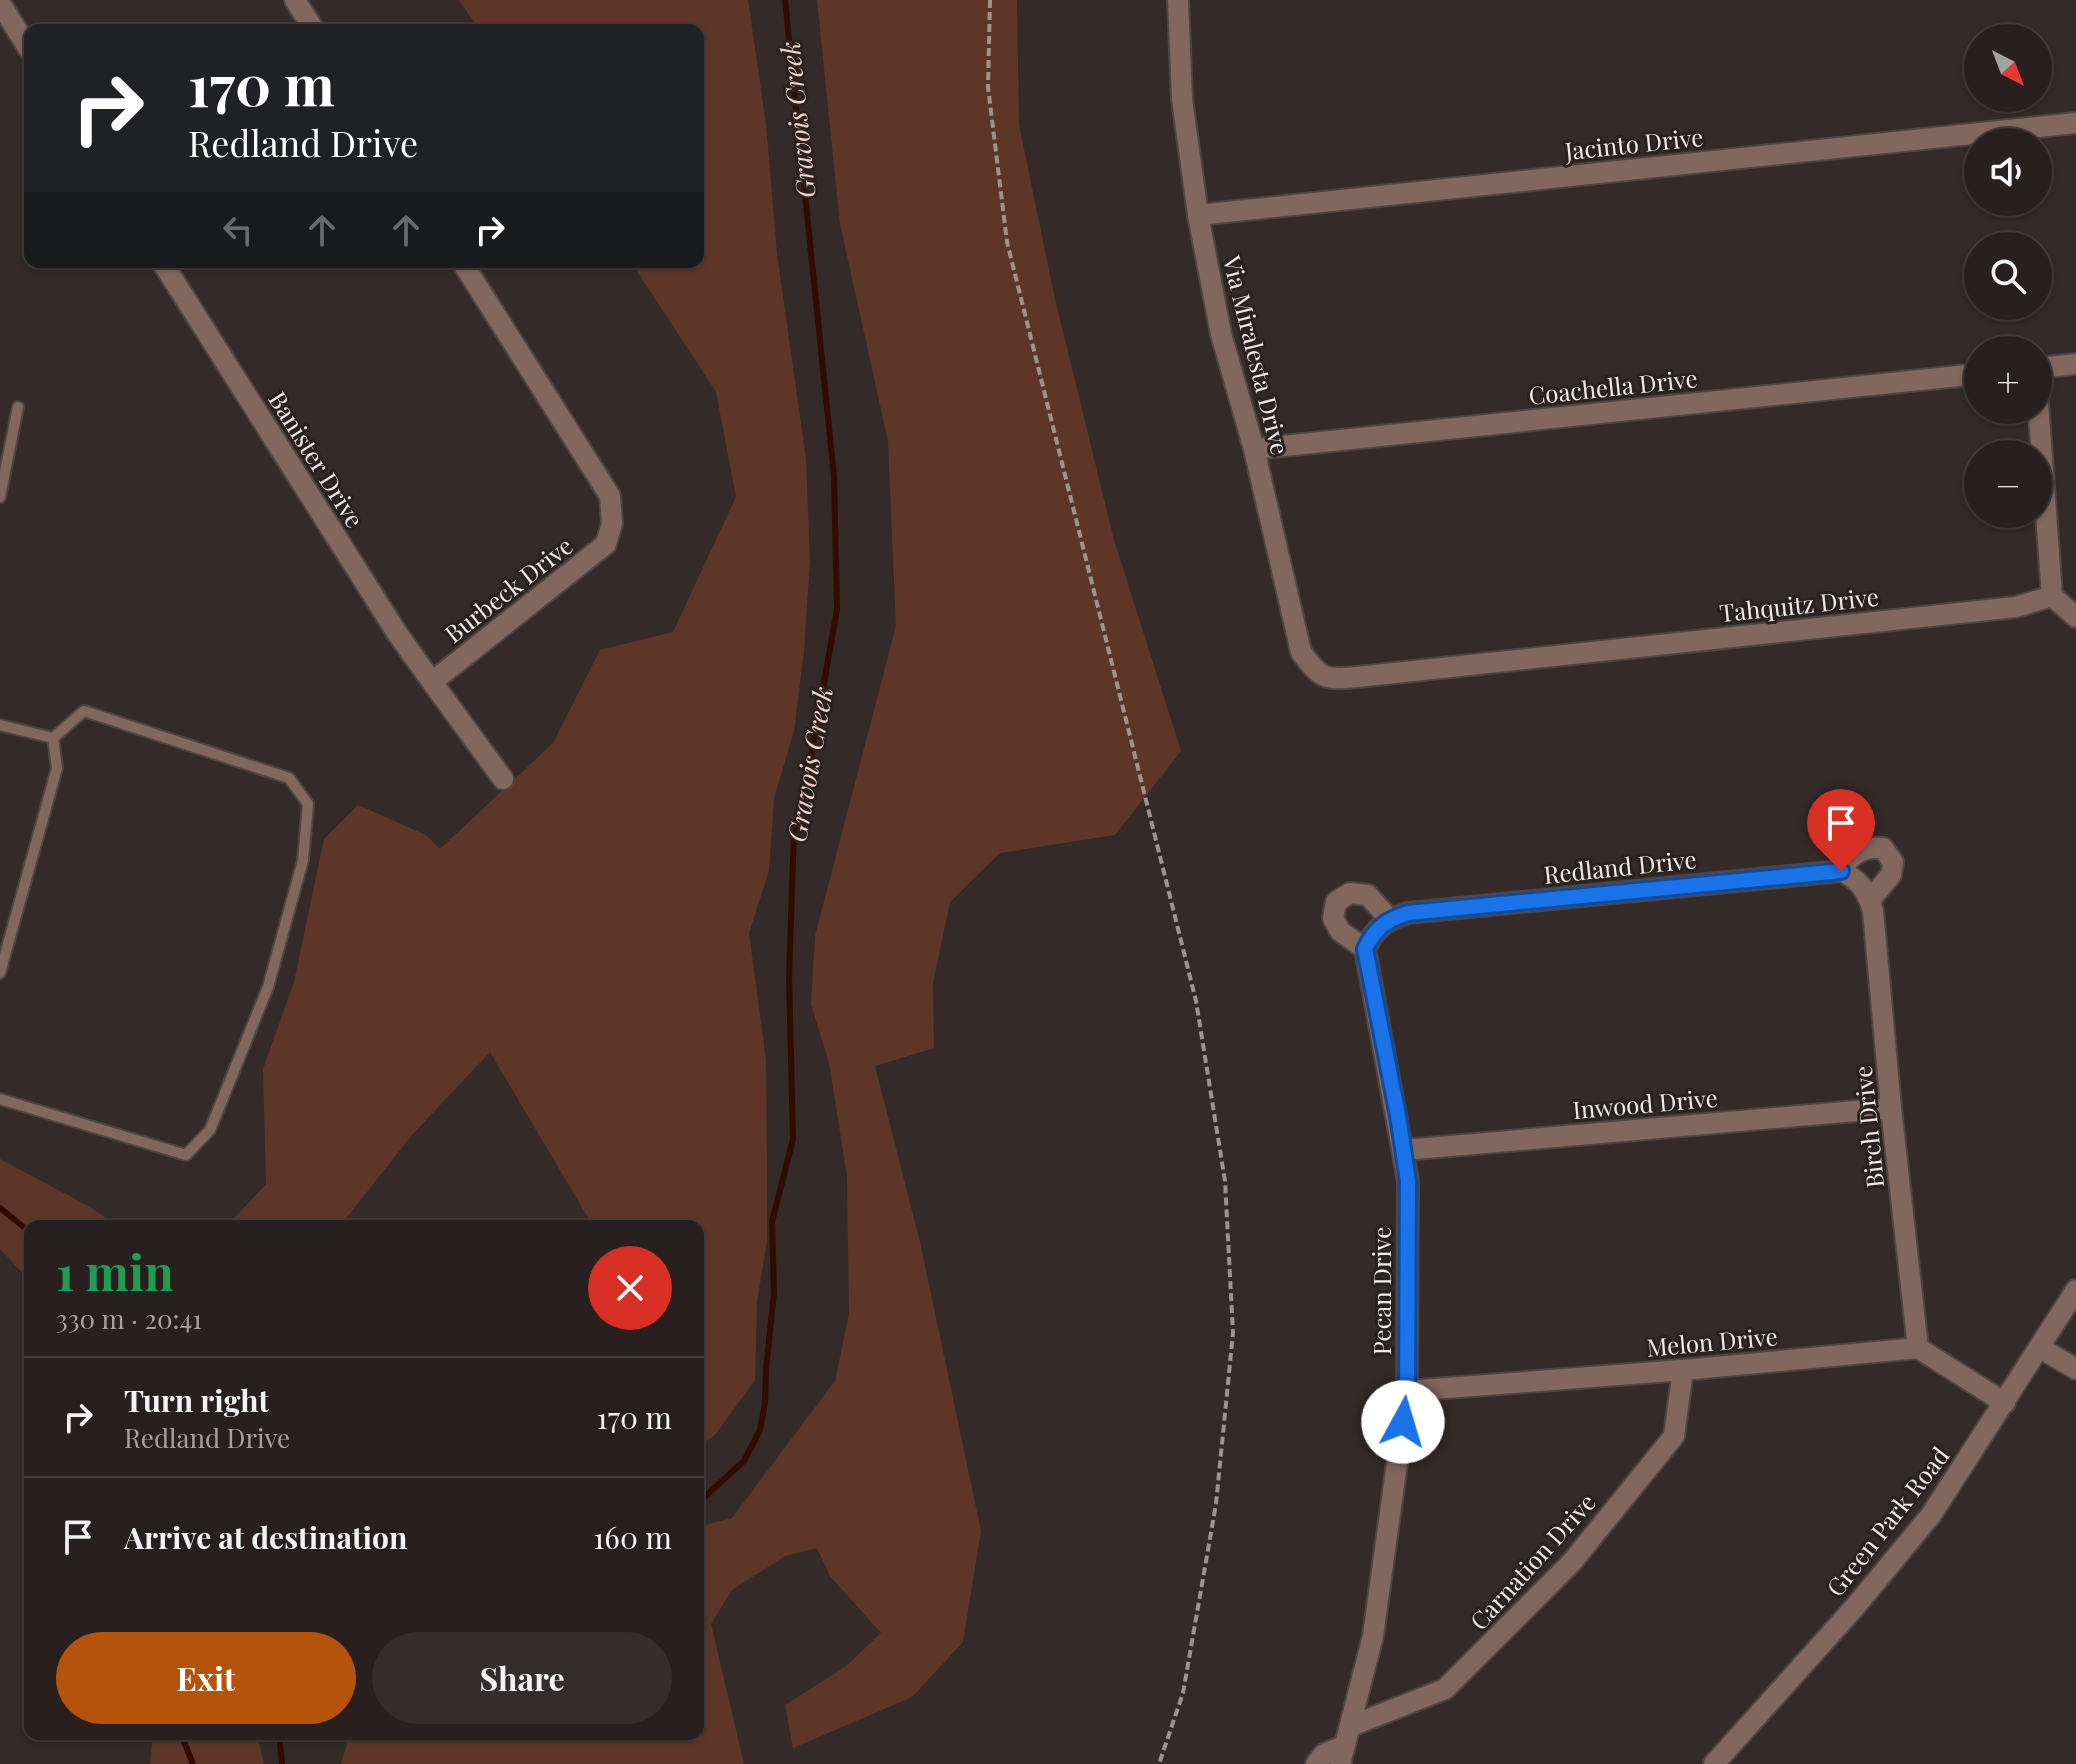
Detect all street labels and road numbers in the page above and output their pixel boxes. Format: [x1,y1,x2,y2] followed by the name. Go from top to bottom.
[1562,120,1705,166] street label: Jacinto Drive
[1217,251,1297,458] street label: Via Miralesta Drive
[1527,361,1699,411] street label: Coachella Drive
[262,385,372,533] street label: Banister Drive
[437,529,579,649] street label: Burbeck Drive
[1718,580,1880,628] street label: Tahquitz Drive
[1542,842,1698,890] street label: Redland Drive
[1846,1064,1890,1190] street label: Birch Drive
[1571,1081,1719,1125] street label: Inwood Drive
[1365,1227,1397,1355] street label: Pecan Drive
[1645,1319,1779,1363] street label: Melon Drive
[1819,1440,1955,1602] street label: Green Park Road
[1462,1486,1602,1636] street label: Carnation Drive

